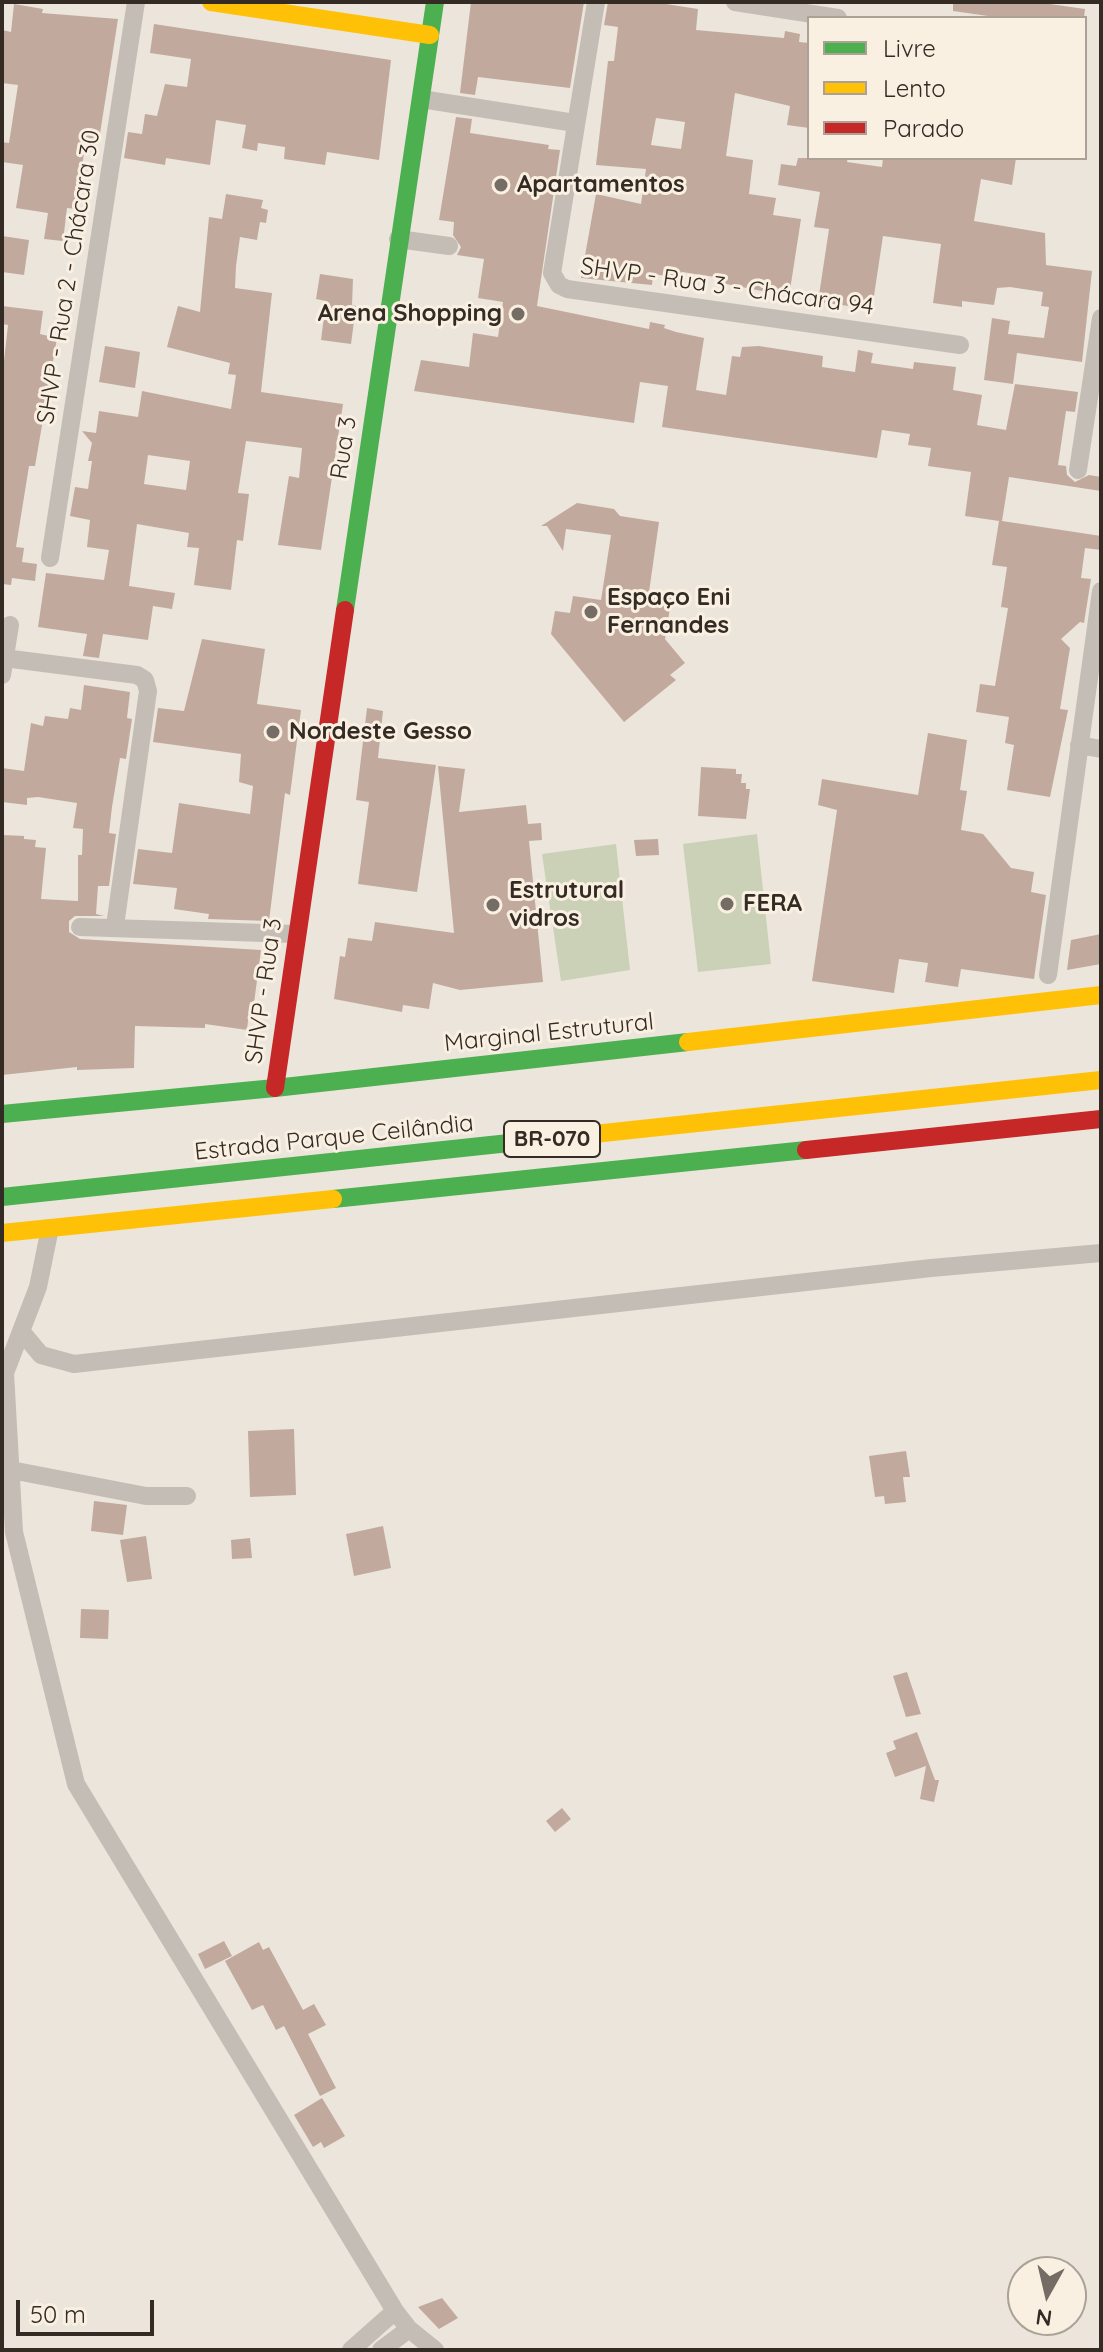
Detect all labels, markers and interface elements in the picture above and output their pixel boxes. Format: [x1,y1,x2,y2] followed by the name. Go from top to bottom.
[807,16,1087,160] legend
[883,33,936,63] text: Livre
[883,73,946,103] text: Lento
[883,113,964,143] text: Parado
[32,128,106,426] street label: SHVP - Rua 2 - Chácara 30
[517,171,685,199] place label: Apartamentos
[492,176,510,194] marker: Apartamentos
[578,252,876,322] street label: SHVP - Rua 3 - Chácara 94
[318,300,502,328] place label: Arena Shopping
[509,305,527,323] marker: Arena Shopping
[325,415,363,481] street label: Rua 3
[607,584,730,640] place label: Espaço Eni Fernandes
[582,603,600,621] marker: Espaço Eni Fernandes
[289,718,472,746] place label: Nordeste Gesso
[264,723,282,741] marker: Nordeste Gesso
[509,877,624,933] place label: Estrutural vidros
[743,890,802,918] place label: FERA
[718,895,736,913] marker: FERA
[484,896,502,914] marker: Estrutural vidros
[240,916,288,1066] street label: SHVP - Rua 3
[443,1008,655,1058] street label: Marginal Estrutural
[193,1109,475,1167] street label: Estrada Parque Ceilândia
[504,1121,600,1157] road number: BR-070
[1007,2256,1087,2336] north arrow
[20,2284,158,2334] scale bar
[30,2299,86,2329] text: 50 m
[1034,2303,1054,2333] text: N

